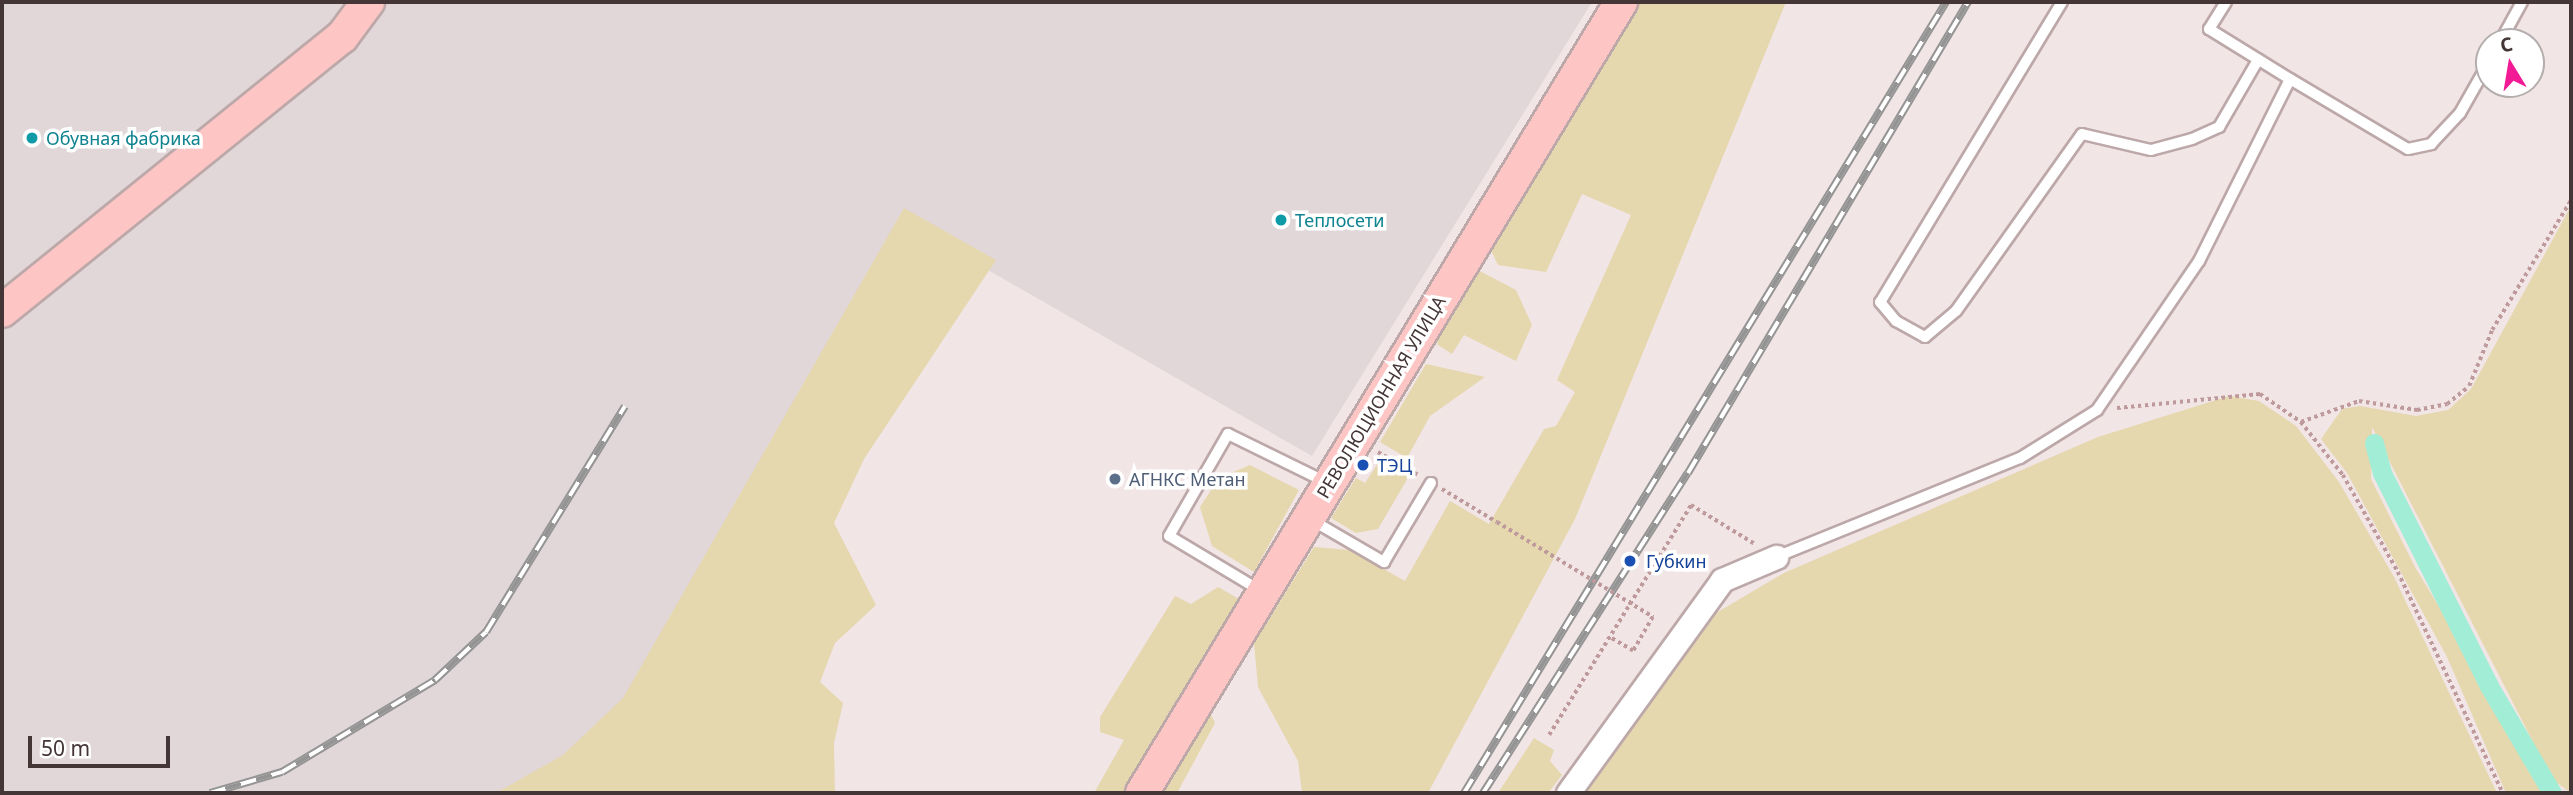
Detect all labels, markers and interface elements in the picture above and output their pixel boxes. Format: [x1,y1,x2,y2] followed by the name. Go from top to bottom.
[2475,28,2545,98] north arrow
[2498,30,2515,58] text: С
[46,127,201,149] place label: Обувная фабрика
[24,130,40,146] marker: Обувная фабрика
[1295,209,1384,231] place label: Теплосети
[1273,212,1289,228] marker: Теплосети
[1312,292,1450,502] street label: РЕВОЛЮЦИОННАЯ УЛИЦА
[1377,454,1412,476] place label: ТЭЦ
[1355,457,1371,473] marker: ТЭЦ
[1129,468,1246,490] place label: АГНКС Метан
[1107,471,1123,487] marker: АГНКС Метан
[1646,550,1706,572] place label: Губкин
[1620,551,1640,571] marker: Губкин
[32,722,173,766] scale bar
[41,734,90,762] text: 50 m

